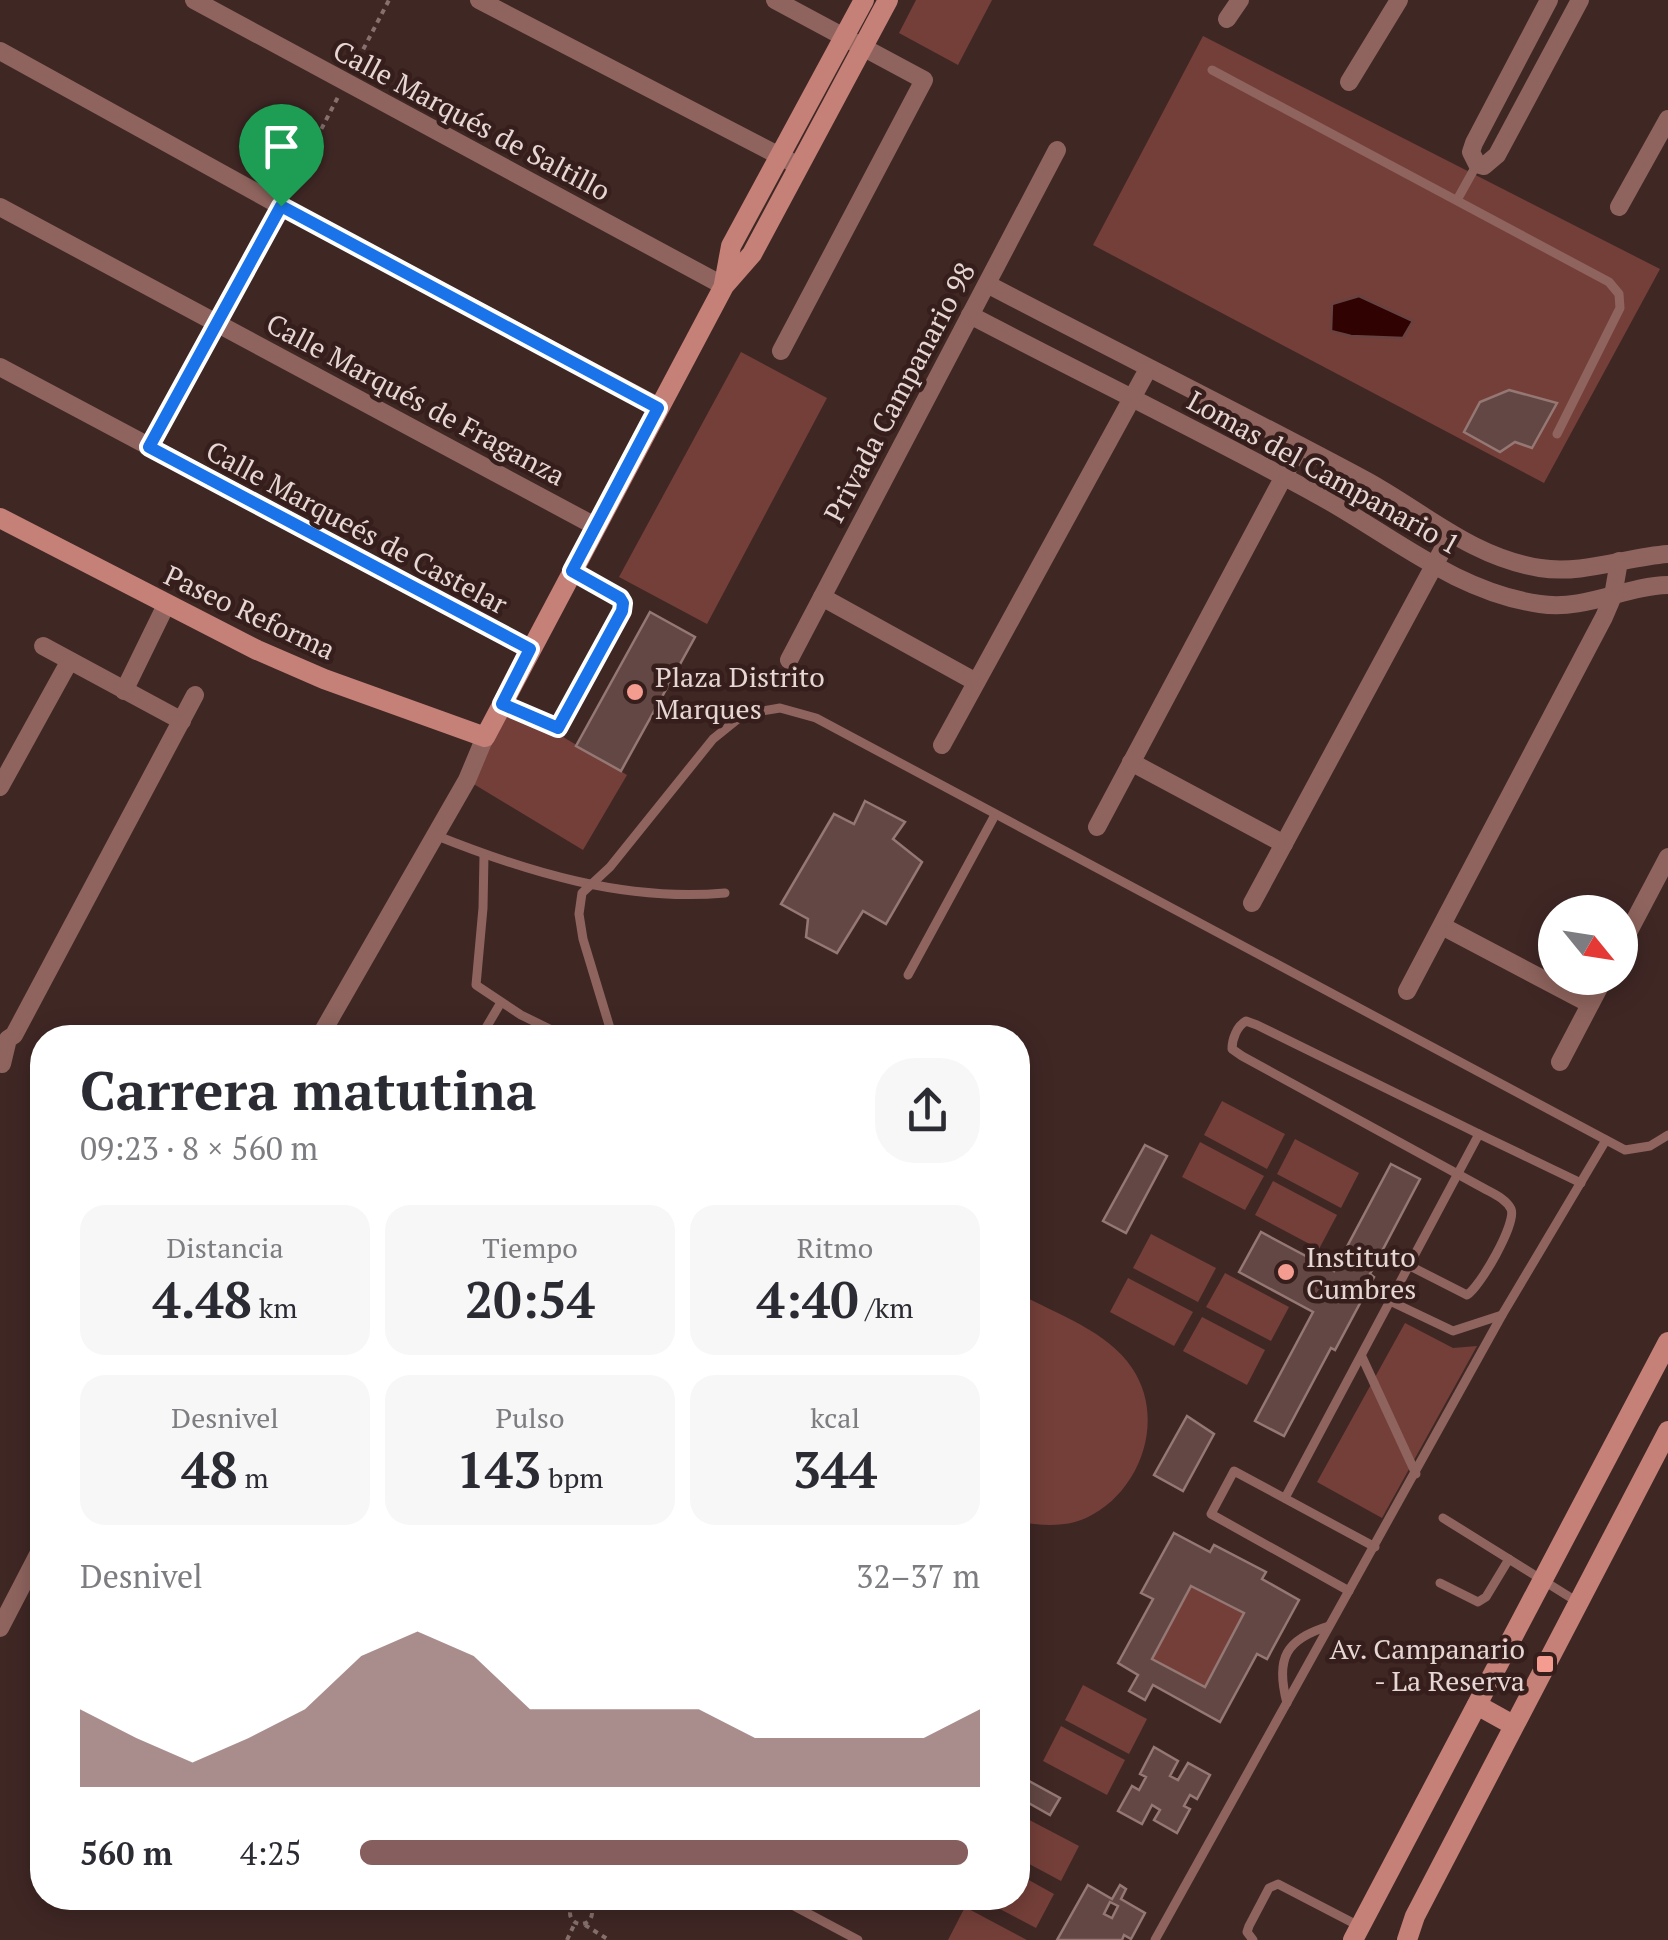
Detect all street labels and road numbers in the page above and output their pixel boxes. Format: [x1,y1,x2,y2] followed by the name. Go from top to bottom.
[327,31,617,209] street label: Calle Marqués de Saltillo
[815,256,983,528] street label: Privada Campanario 98
[260,304,572,494] street label: Calle Marqués de Fraganza
[1181,382,1467,562] street label: Lomas del Campanario 1
[200,432,514,622] street label: Calle Marqueés de Castelar
[159,556,341,668] street label: Paseo Reforma

